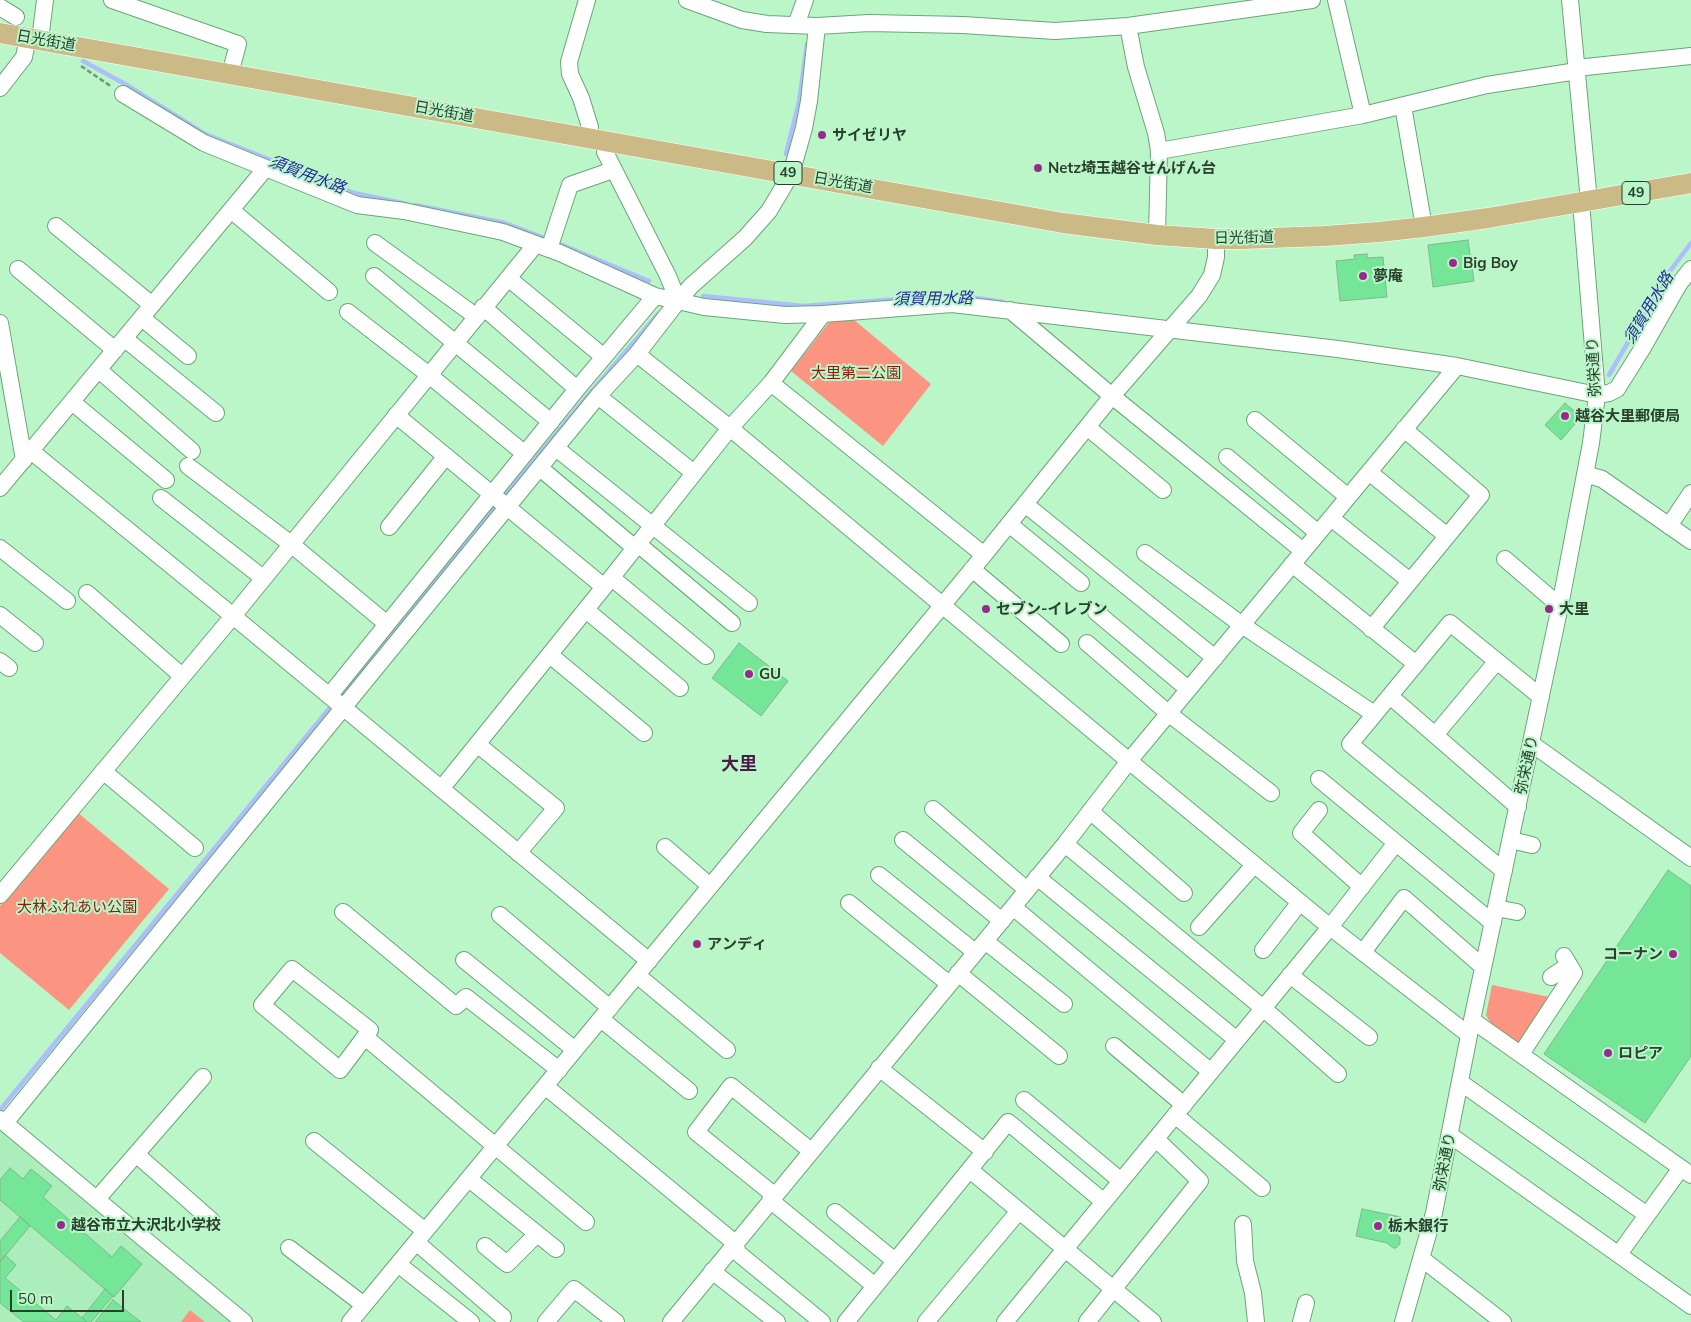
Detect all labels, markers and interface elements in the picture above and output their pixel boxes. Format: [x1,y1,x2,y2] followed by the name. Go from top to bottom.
[15,27,77,55] street label: 日光街道
[413,98,475,126] street label: 日光街道
[832,126,907,144] place label: サイゼリヤ
[816,129,828,141] marker: サイゼリヤ
[266,152,348,198] water label: 須賀用水路
[1048,159,1216,177] place label: Netz埼玉越谷せんげん台
[774,162,802,184] road number: 49
[1032,162,1044,174] marker: Netz埼玉越谷せんげん台
[812,169,874,197] street label: 日光街道
[1622,182,1650,204] road number: 49
[1214,228,1274,248] street label: 日光街道
[1463,254,1518,272] place label: Big Boy
[1447,257,1459,269] marker: Big Boy
[1373,267,1403,285] place label: 夢庵
[1620,269,1678,347] water label: 須賀用水路
[1357,270,1369,282] marker: 夢庵
[893,289,973,309] water label: 須賀用水路
[1583,337,1605,397] street label: 弥栄通り
[811,364,901,382] park label: 大里第二公園
[1575,407,1680,425] place label: 越谷大里郵便局
[1559,410,1571,422] marker: 越谷大里郵便局
[996,600,1108,618] place label: セブン-イレブン
[1559,600,1589,618] place label: 大里
[980,603,992,615] marker: セブン-イレブン
[1543,603,1555,615] marker: 大里
[759,665,781,683] place label: GU
[743,668,755,680] marker: GU
[1512,734,1542,796] street label: 弥栄通り
[721,754,757,776] district label: 大里
[17,898,137,916] park label: 大林ふれあい公園
[707,935,767,953] place label: アンディ
[691,938,703,950] marker: アンディ
[1603,945,1663,963] place label: コーナン
[1667,948,1679,960] marker: コーナン
[1618,1044,1663,1062] place label: ロピア
[1602,1047,1614,1059] marker: ロピア
[1430,1131,1460,1193] street label: 弥栄通り
[71,1216,221,1234] place label: 越谷市立大沢北小学校
[1388,1217,1448,1235] place label: 栃木銀行
[55,1219,67,1231] marker: 越谷市立大沢北小学校
[1372,1220,1384,1232] marker: 栃木銀行
[12,1280,126,1312] scale bar
[18,1289,53,1308] text: 50 m

